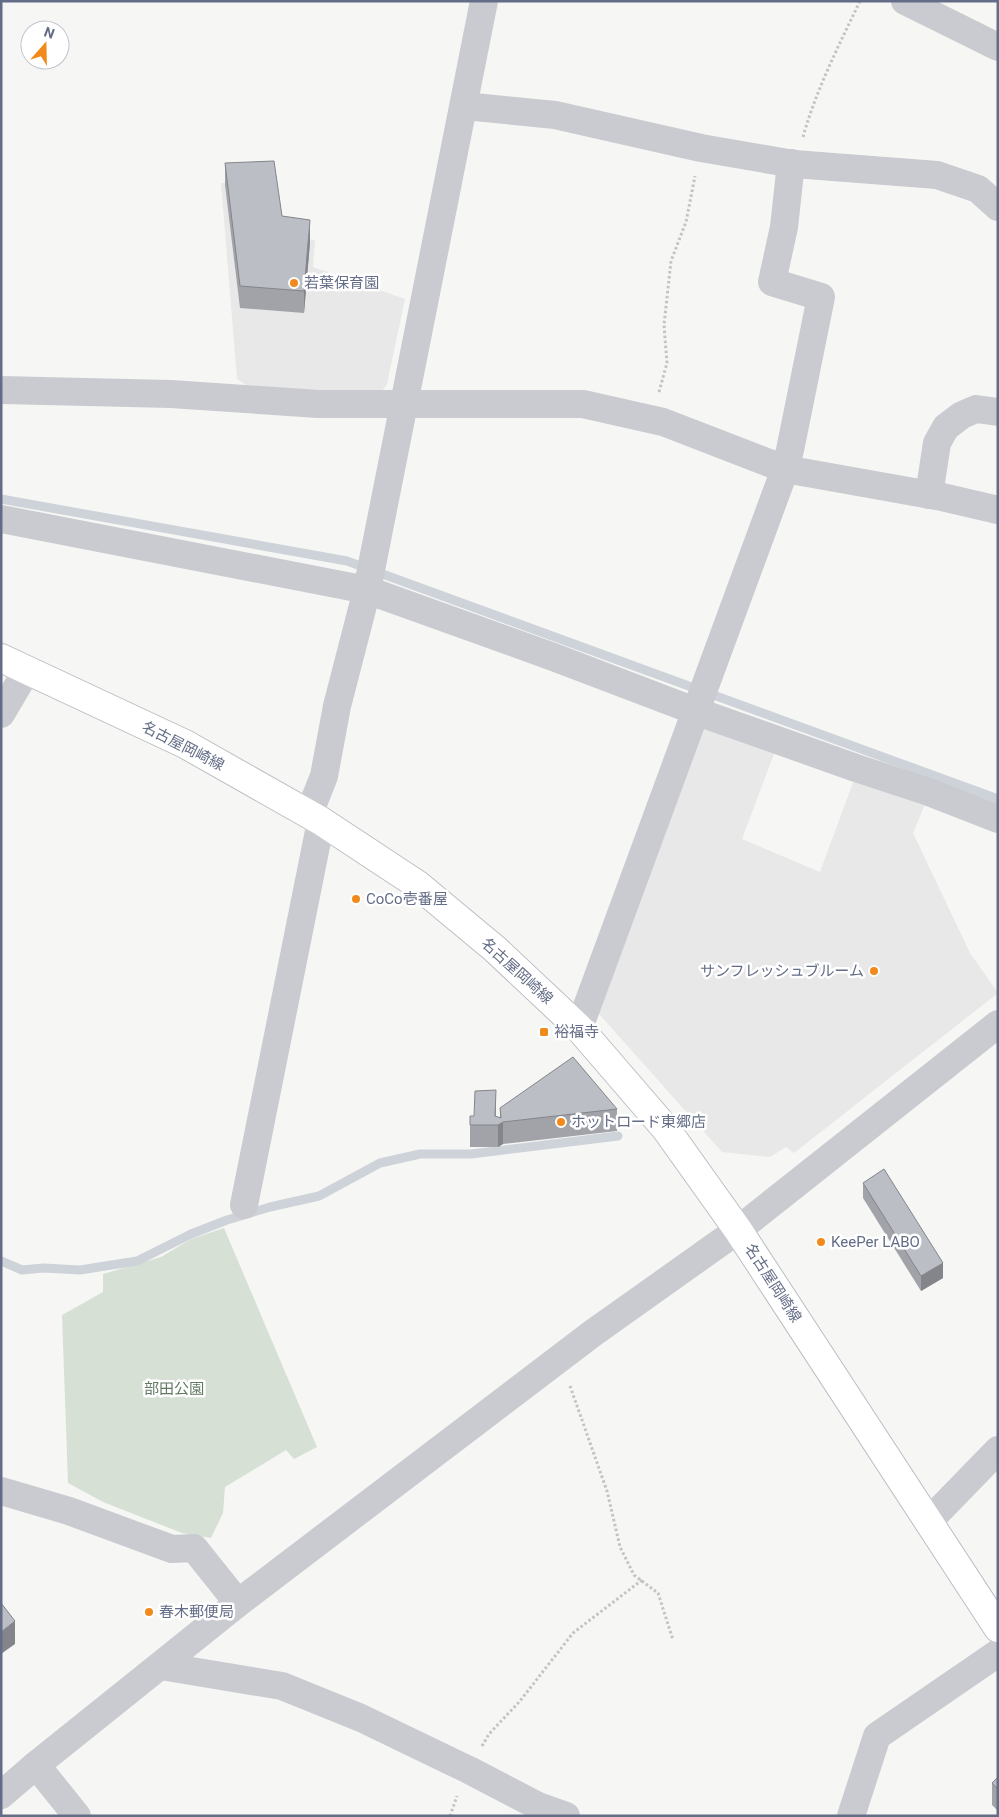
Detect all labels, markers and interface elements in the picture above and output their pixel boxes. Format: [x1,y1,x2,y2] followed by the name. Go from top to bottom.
[20,20,70,70] north arrow
[42,24,57,42] text: N
[304,274,379,292] place label: 若葉保育園
[288,277,300,289] marker: 若葉保育園
[139,718,227,774] street label: 名古屋岡崎線
[366,890,448,908] place label: CoCo壱番屋
[350,893,362,905] marker: CoCo壱番屋
[478,934,556,1008] street label: 名古屋岡崎線
[700,962,864,980] place label: サンフレッシュブルーム
[868,965,880,977] marker: サンフレッシュブルーム
[554,1023,599,1041] place label: 裕福寺
[538,1026,550,1038] marker: 裕福寺
[571,1113,706,1131] place label: ホットロード東郷店
[555,1116,567,1128] marker: ホットロード東郷店
[831,1233,920,1251] place label: KeePer LABO
[815,1236,827,1248] marker: KeePer LABO
[741,1240,805,1326] street label: 名古屋岡崎線
[144,1380,204,1398] park label: 部田公園
[159,1603,234,1621] place label: 春木郵便局
[143,1606,155,1618] marker: 春木郵便局

